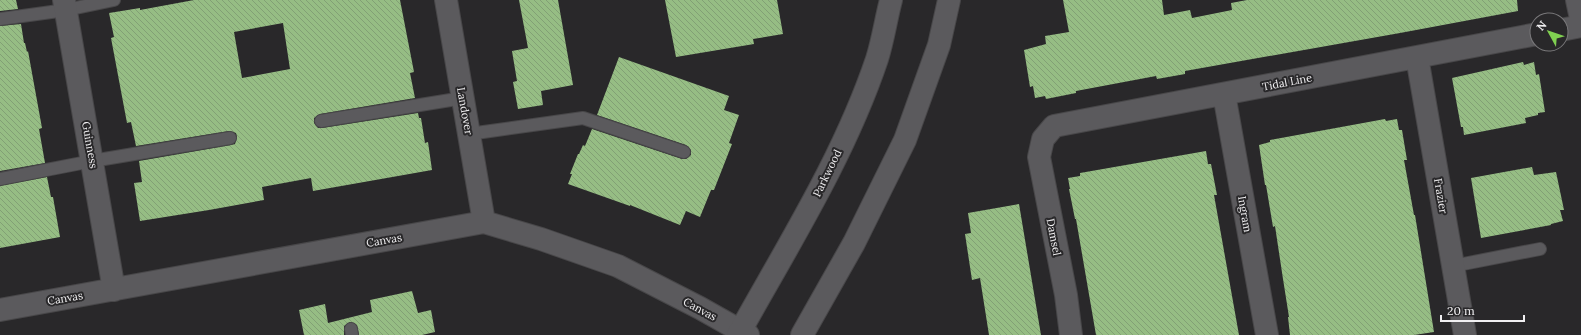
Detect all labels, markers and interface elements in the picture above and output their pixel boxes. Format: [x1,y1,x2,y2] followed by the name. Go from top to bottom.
[1529,12,1569,52] north arrow
[1533,17,1550,33] text: N
[1261,70,1313,94] street label: Tidal Line
[454,86,476,136] street label: Landover
[79,120,101,170] street label: Guinness
[810,147,845,199] street label: Parkwood
[1431,177,1451,215] street label: Frazier
[1235,195,1255,233] street label: Ingram
[1044,217,1064,257] street label: Damsel
[365,230,403,250] street label: Canvas
[46,288,84,308] street label: Canvas
[681,294,719,324] street label: Canvas
[1441,297,1524,323] scale bar
[1447,303,1475,318] text: 20 m

